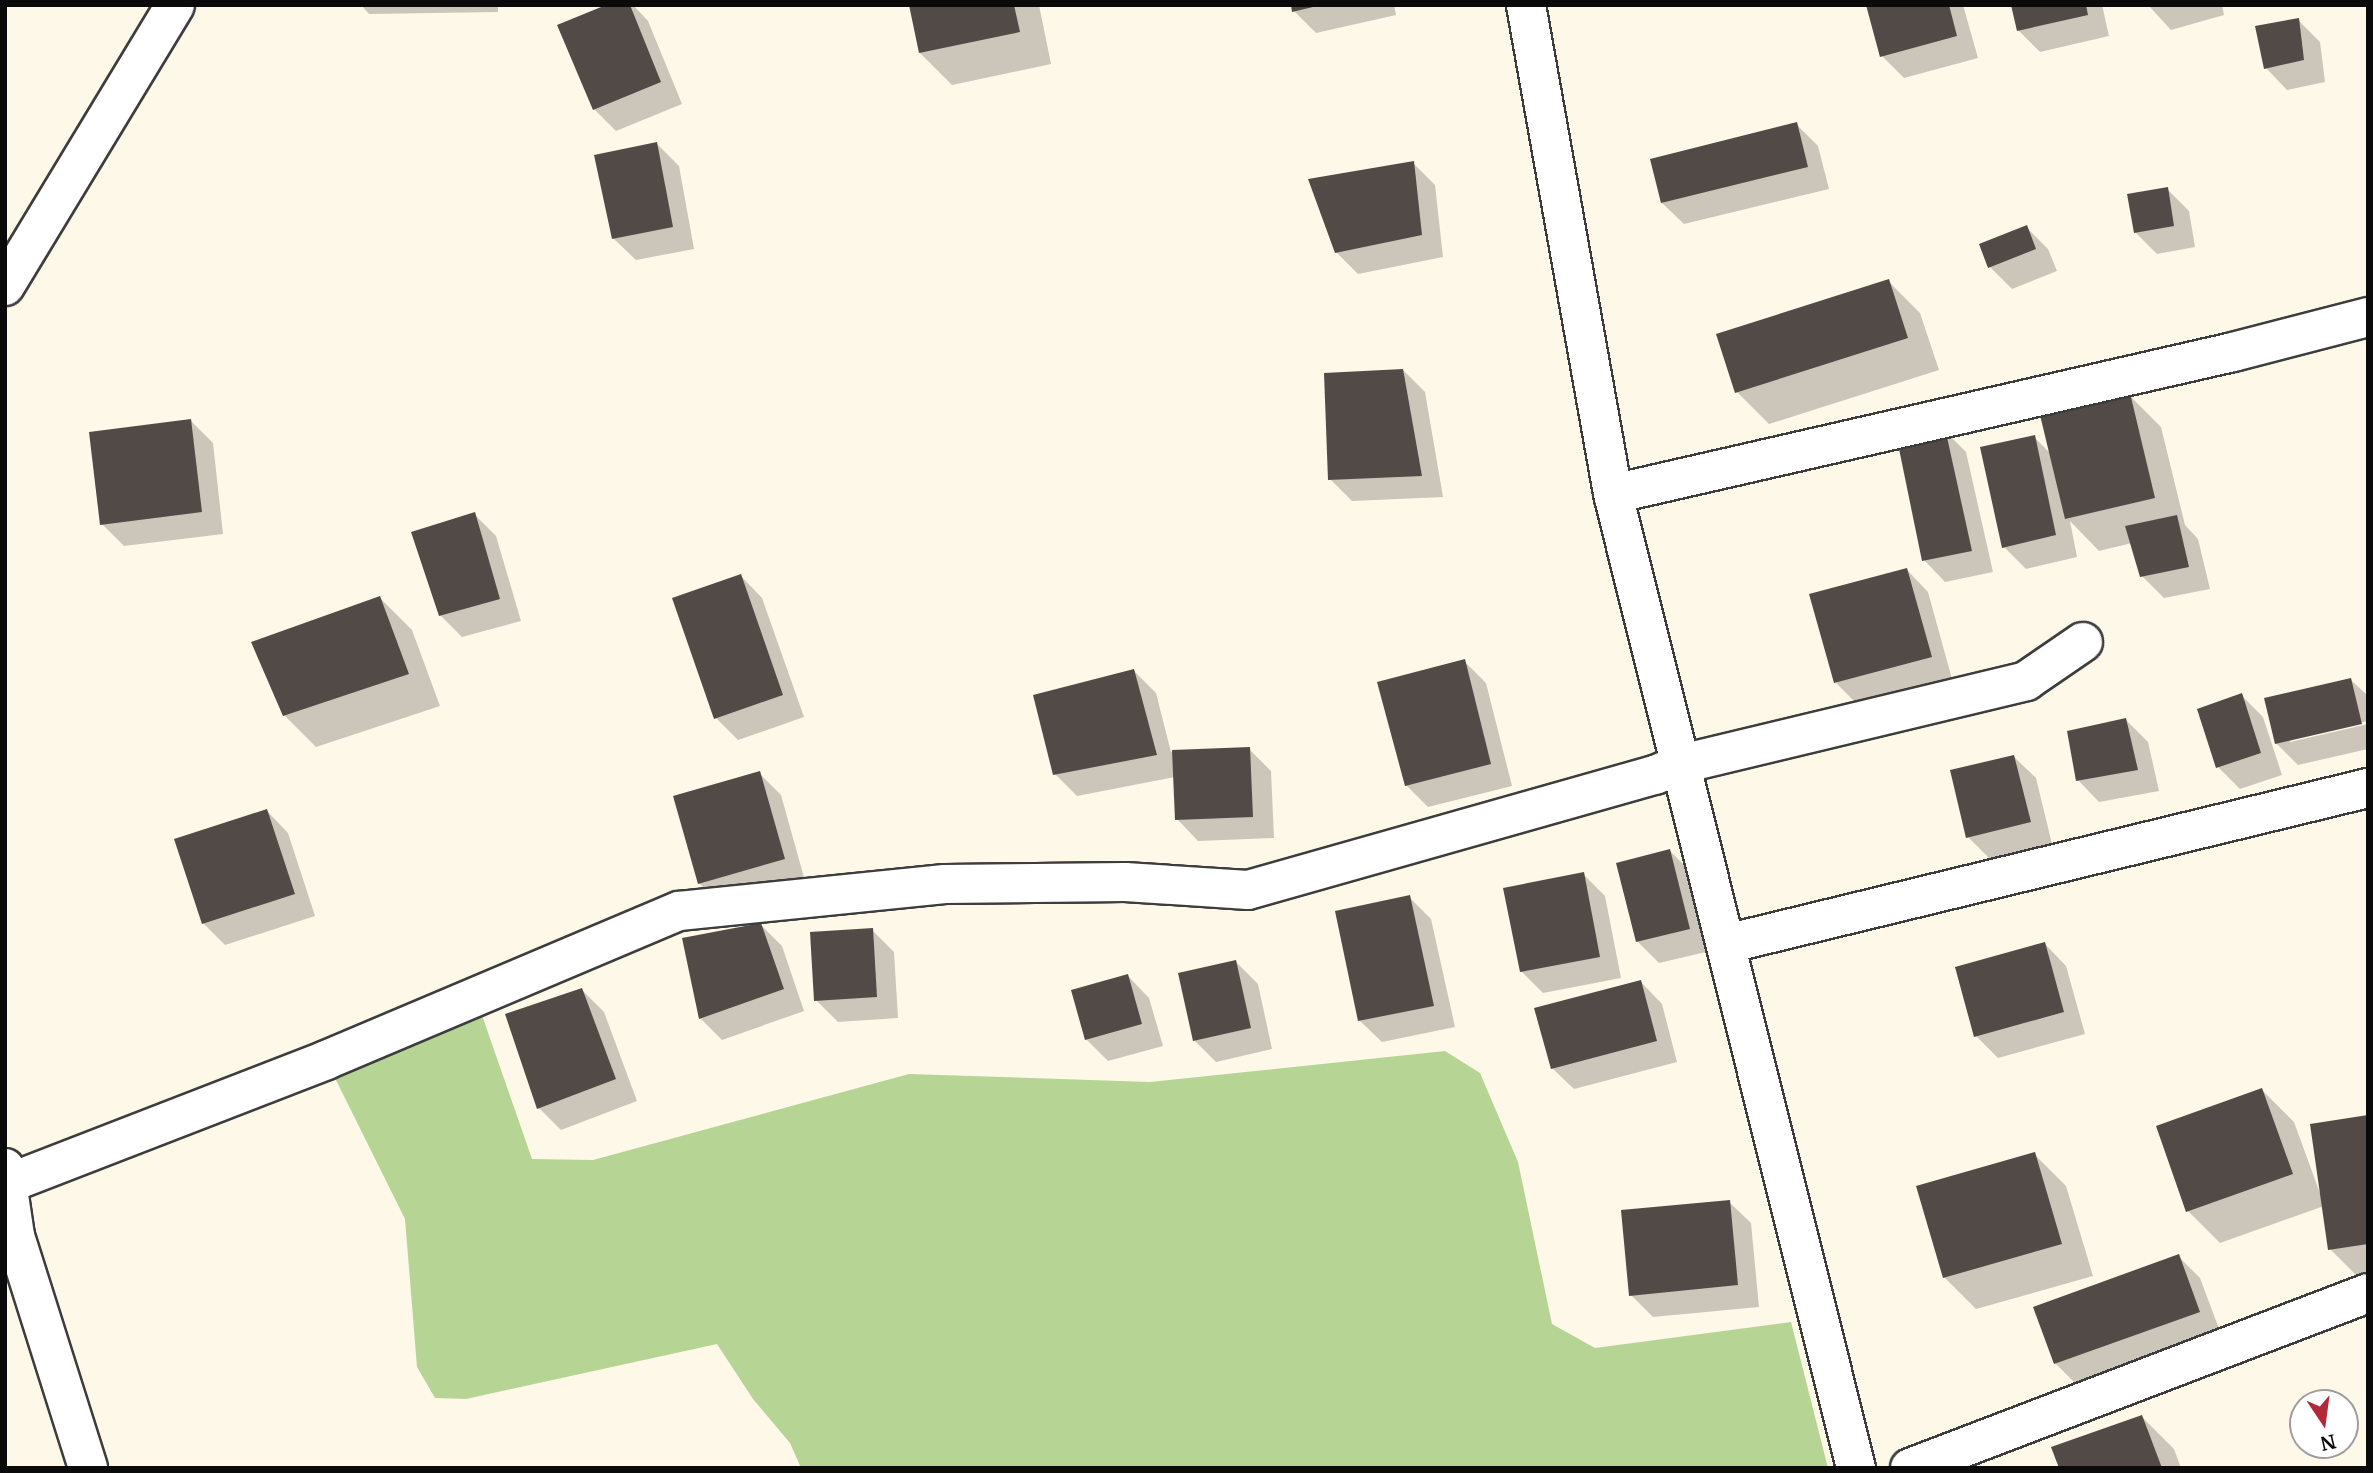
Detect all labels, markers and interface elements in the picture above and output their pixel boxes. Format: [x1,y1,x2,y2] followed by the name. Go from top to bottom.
[2289,1389,2359,1459] north arrow
[2318,1429,2338,1456] text: N

